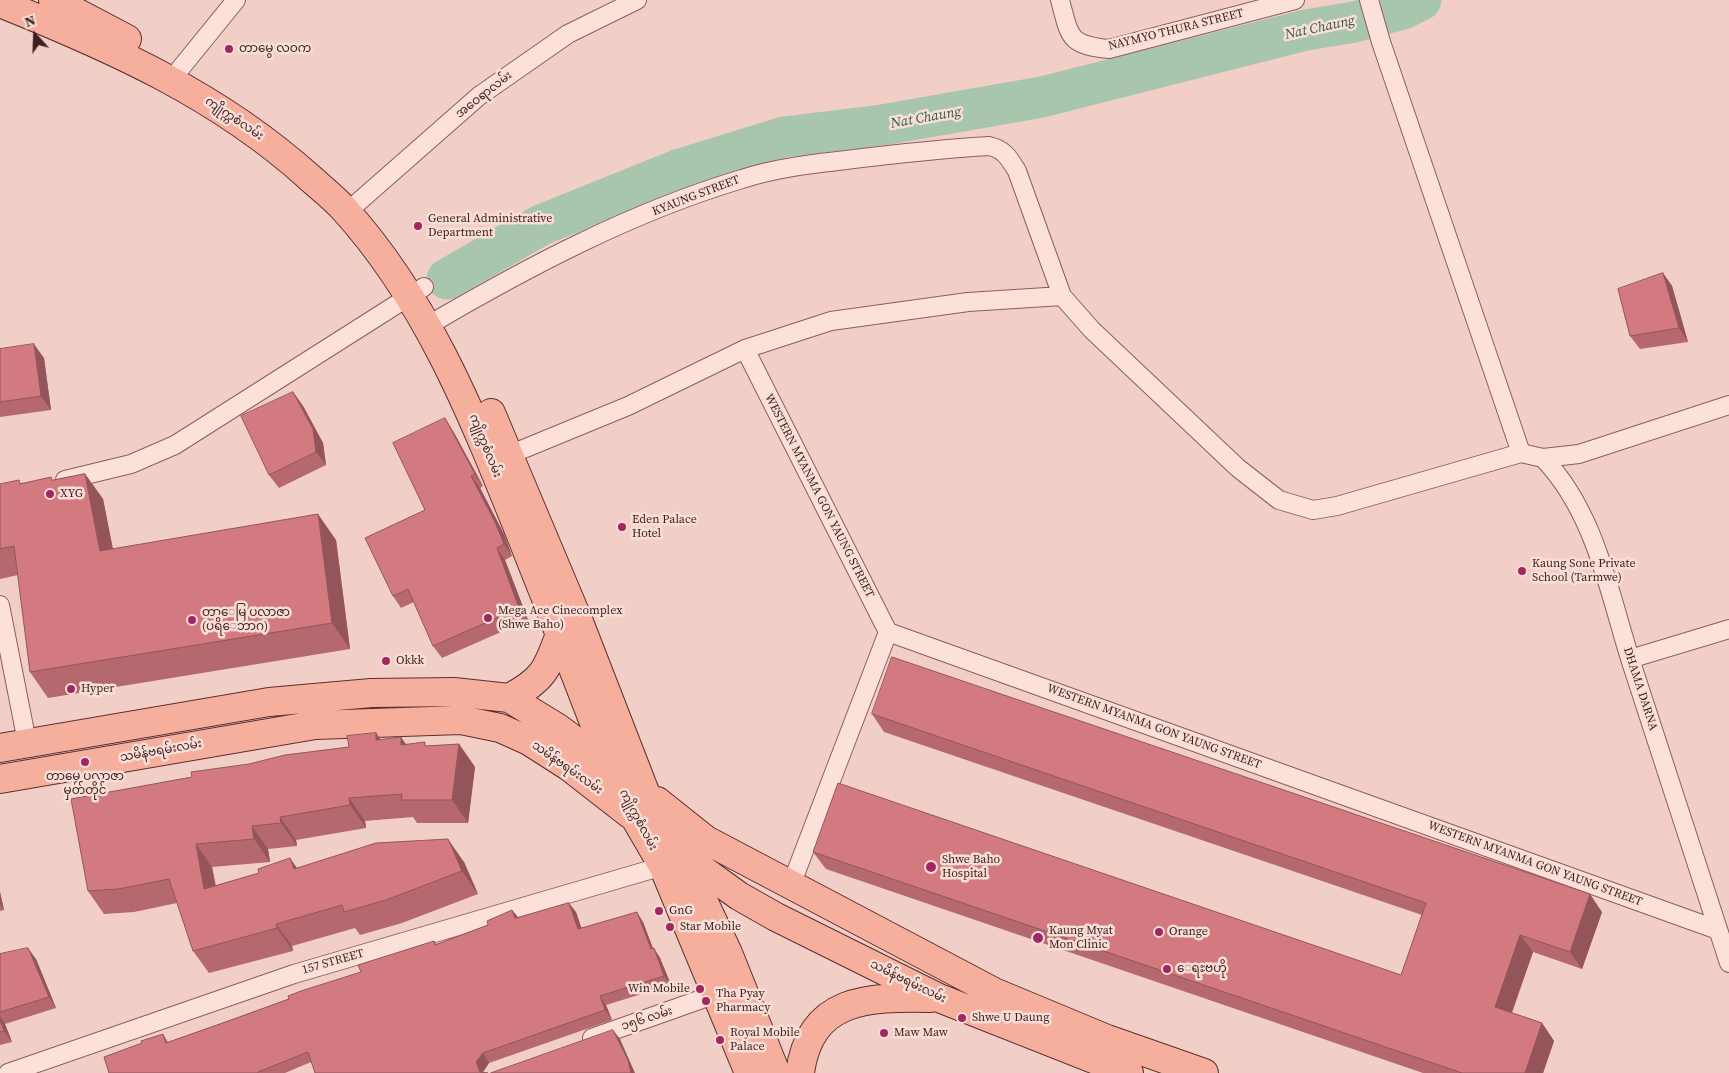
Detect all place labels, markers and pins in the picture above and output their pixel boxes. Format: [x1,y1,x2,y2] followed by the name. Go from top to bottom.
[239,42,311,56] place label: တာမွေ လဝက
[223,43,235,55] marker: တာမွေ လဝက
[428,212,552,240] place label: General Administrative Department
[412,220,424,232] marker: General Administrative Department
[60,487,83,501] place label: XYG
[44,488,56,500] marker: XYG
[632,513,697,541] place label: Eden Palace Hotel
[616,521,628,533] marker: Eden Palace Hotel
[1532,557,1636,585] place label: Kaung Sone Private School (Tarmwe)
[1516,565,1528,577] marker: Kaung Sone Private School (Tarmwe)
[498,604,623,632] place label: Mega Ace Cinecomplex (Shwe Baho)
[202,606,290,634] place label: တာေမြ ပလာဇာ (ပရိေဘာဂ)
[482,612,494,624] marker: Mega Ace Cinecomplex (Shwe Baho)
[186,614,198,626] marker: တာေမြ ပလာဇာ (ပရိေဘာဂ)
[396,654,424,668] place label: Okkk
[380,655,392,667] marker: Okkk
[81,682,114,696] place label: Hyper
[65,683,77,695] marker: Hyper
[79,756,91,768] marker: တာမွေ ပလာဇာ မှတ်တိုင်
[46,770,124,798] place label: တာမွေ ပလာဇာ မှတ်တိုင်
[942,853,1000,881] place label: Shwe Baho Hospital
[924,860,938,874] marker: Shwe Baho Hospital
[669,904,693,918] place label: GnG
[653,905,665,917] marker: GnG
[680,920,741,934] place label: Star Mobile
[664,921,676,933] marker: Star Mobile
[1049,924,1113,952] place label: Kaung Myat Mon Clinic
[1169,925,1208,939] place label: Orange
[1153,926,1165,938] marker: Orange
[1031,931,1045,945] marker: Kaung Myat Mon Clinic
[1177,962,1227,976] place label: ေရႊဗဟို
[1161,963,1173,975] marker: ေရႊဗဟို
[628,982,690,996] place label: Win Mobile
[694,983,706,995] marker: Win Mobile
[716,987,770,1015] place label: Tha Pyay Pharmacy
[700,995,712,1007] marker: Tha Pyay Pharmacy
[972,1011,1049,1025] place label: Shwe U Daung
[956,1012,968,1024] marker: Shwe U Daung
[730,1026,800,1054] place label: Royal Mobile Palace
[894,1026,948,1040] place label: Maw Maw
[878,1027,890,1039] marker: Maw Maw
[714,1034,726,1046] marker: Royal Mobile Palace

